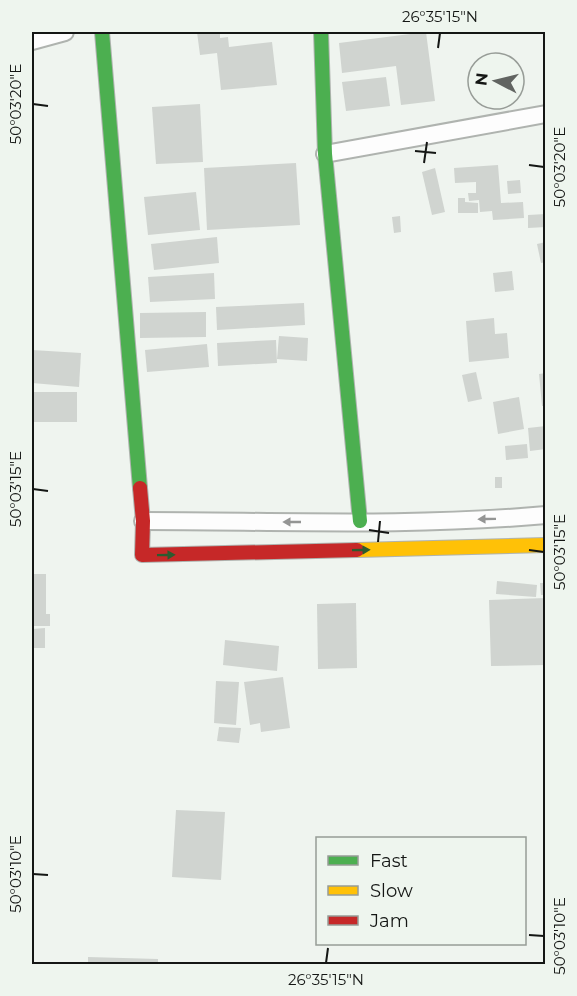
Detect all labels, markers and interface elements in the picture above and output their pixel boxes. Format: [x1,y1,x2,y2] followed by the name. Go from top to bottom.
[402,7,478,26] text: 26°35'15"N
[466,51,526,111] north arrow
[6,64,25,144] text: 50°03'20"E
[471,72,492,87] text: N
[550,127,569,207] text: 50°03'20"E
[6,451,25,527] text: 50°03'15"E
[478,514,497,524] one-way arrow
[550,514,569,590] text: 50°03'15"E
[283,517,302,527] one-way arrow
[352,545,371,555] one-way arrow
[157,550,176,560] one-way arrow
[6,835,25,913] text: 50°03'10"E
[316,837,526,945] legend
[370,850,408,872] text: Fast
[370,880,413,902] text: Slow
[550,897,569,975] text: 50°03'10"E
[369,910,409,932] text: Jam
[288,970,364,989] text: 26°35'15"N

